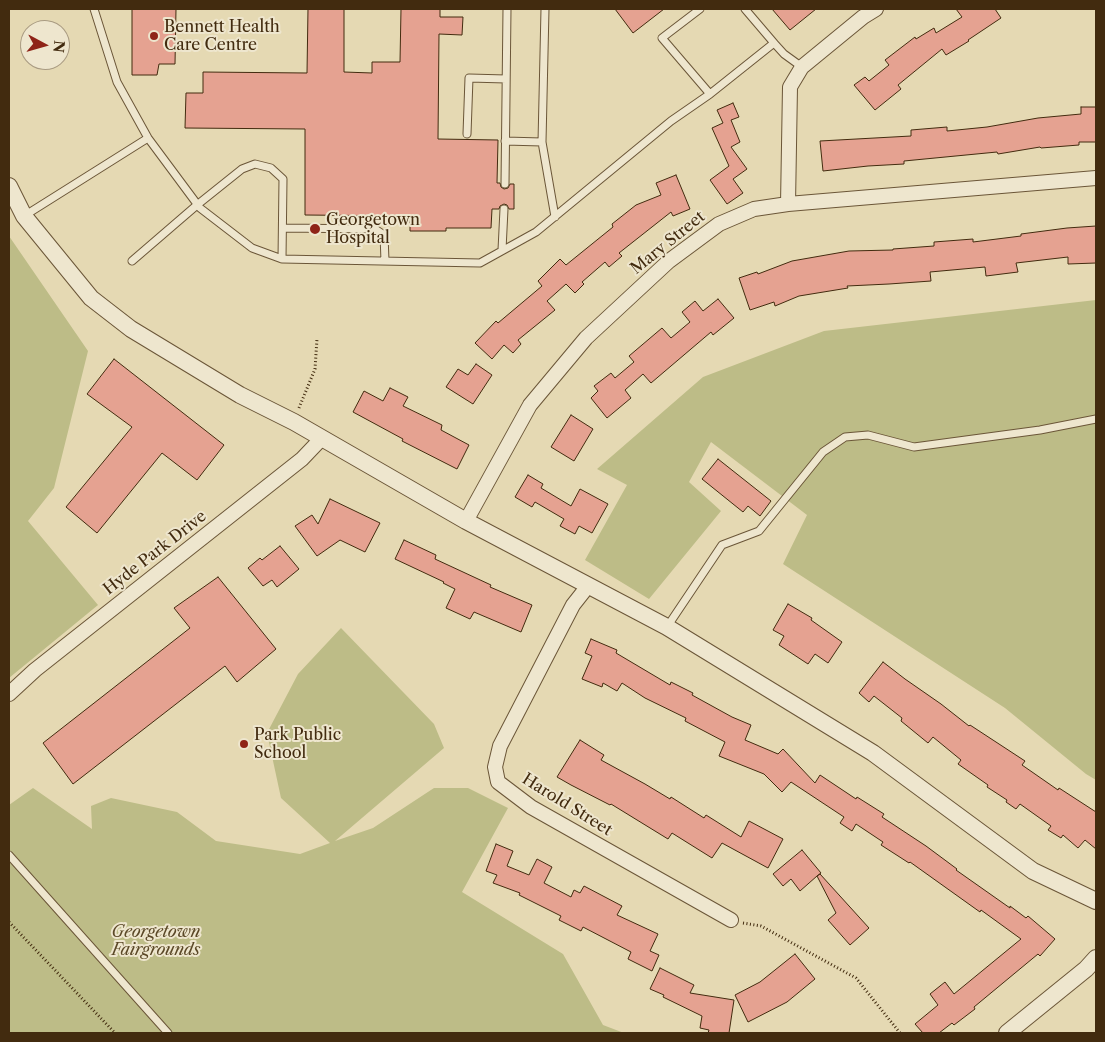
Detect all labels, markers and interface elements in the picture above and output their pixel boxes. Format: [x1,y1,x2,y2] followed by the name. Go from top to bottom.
[164,17,280,55] place label: Bennett Health Care Centre
[20,20,70,70] north arrow
[148,30,160,42] marker: Bennett Health Care Centre
[49,39,69,53] text: N
[627,207,709,279] street label: Mary Street
[326,210,420,248] place label: Georgetown Hospital
[308,222,322,236] marker: Georgetown Hospital
[100,507,210,599] street label: Hyde Park Drive
[254,725,341,763] place label: Park Public School
[238,738,250,750] marker: Park Public School
[518,770,616,840] street label: Harold Street
[112,922,200,960] park label: Georgetown Fairgrounds

